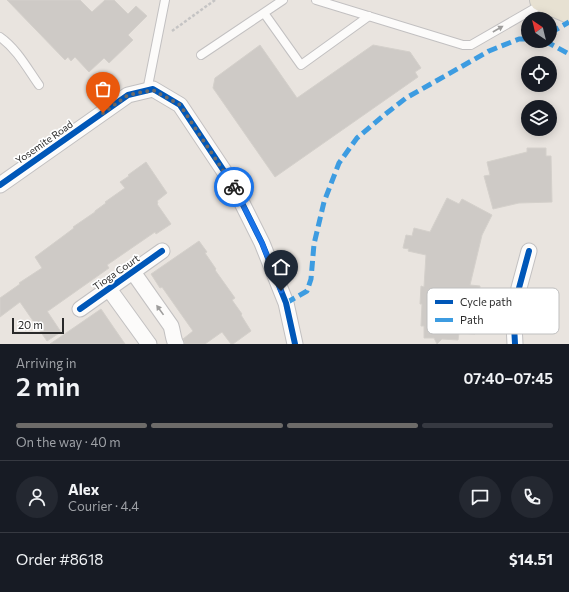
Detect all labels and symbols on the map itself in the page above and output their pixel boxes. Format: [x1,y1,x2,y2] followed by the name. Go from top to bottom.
[521,12,557,48] north arrow
[492,26,504,33] one-way arrow
[86,72,120,113] pin
[13,118,75,166] street label: Yosemite Road
[214,167,254,207] courier
[264,250,298,291] pin
[90,252,142,292] street label: Tioga Court
[427,288,559,334] legend
[460,295,512,308] text: Cycle path
[156,304,164,315] one-way arrow
[460,313,483,326] text: Path
[12,316,64,335] scale bar

